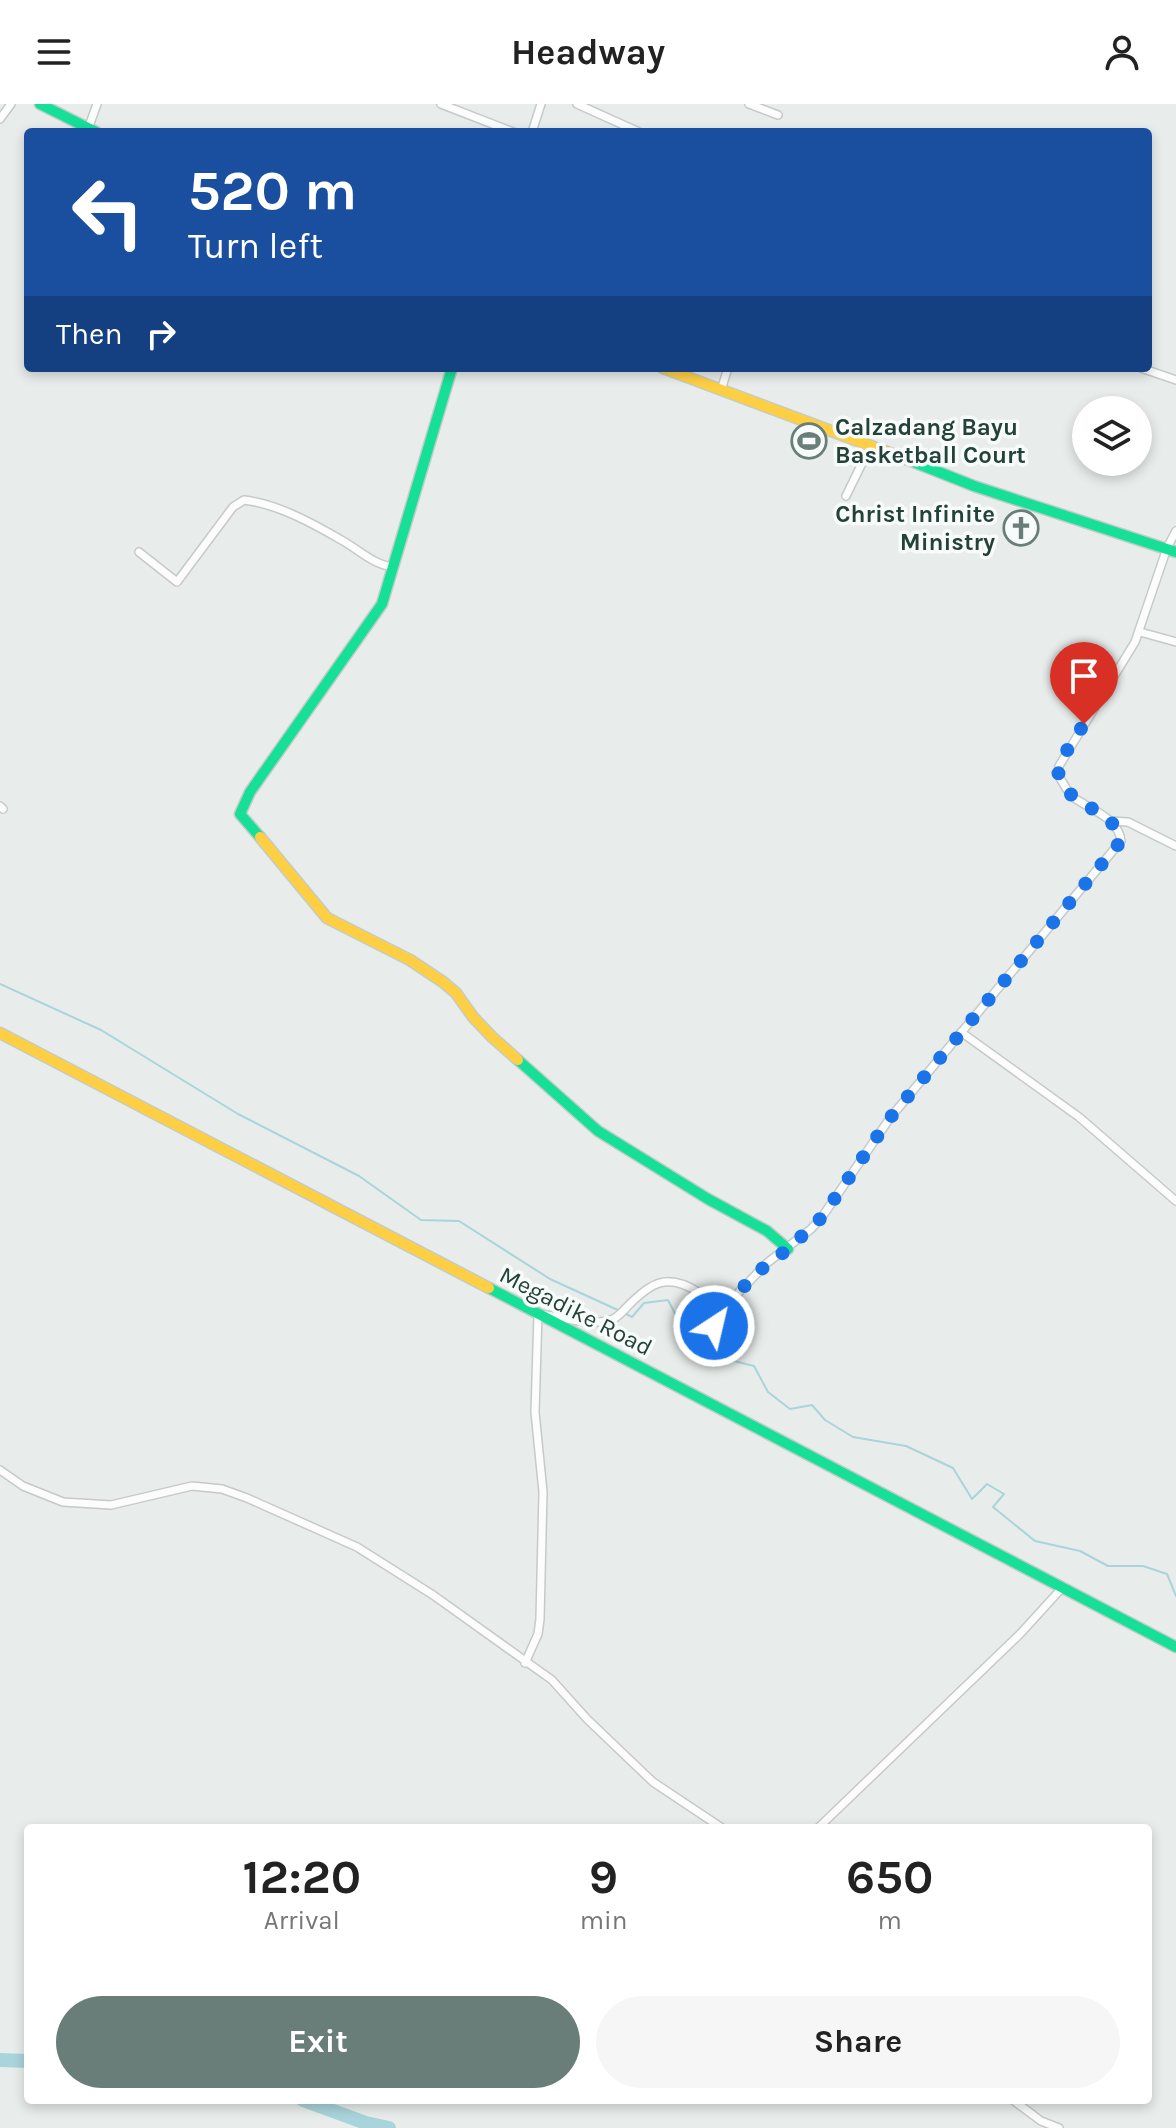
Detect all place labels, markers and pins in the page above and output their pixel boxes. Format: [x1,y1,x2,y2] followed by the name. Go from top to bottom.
[835,413,1026,469] place label: Calzadang Bayu Basketball Court
[790,422,828,460] sports icon: Calzadang Bayu Basketball Court
[835,500,995,556] place label: Christ Infinite Ministry
[1002,509,1040,547] church icon: Christ Infinite Ministry
[1050,642,1118,724] pin

